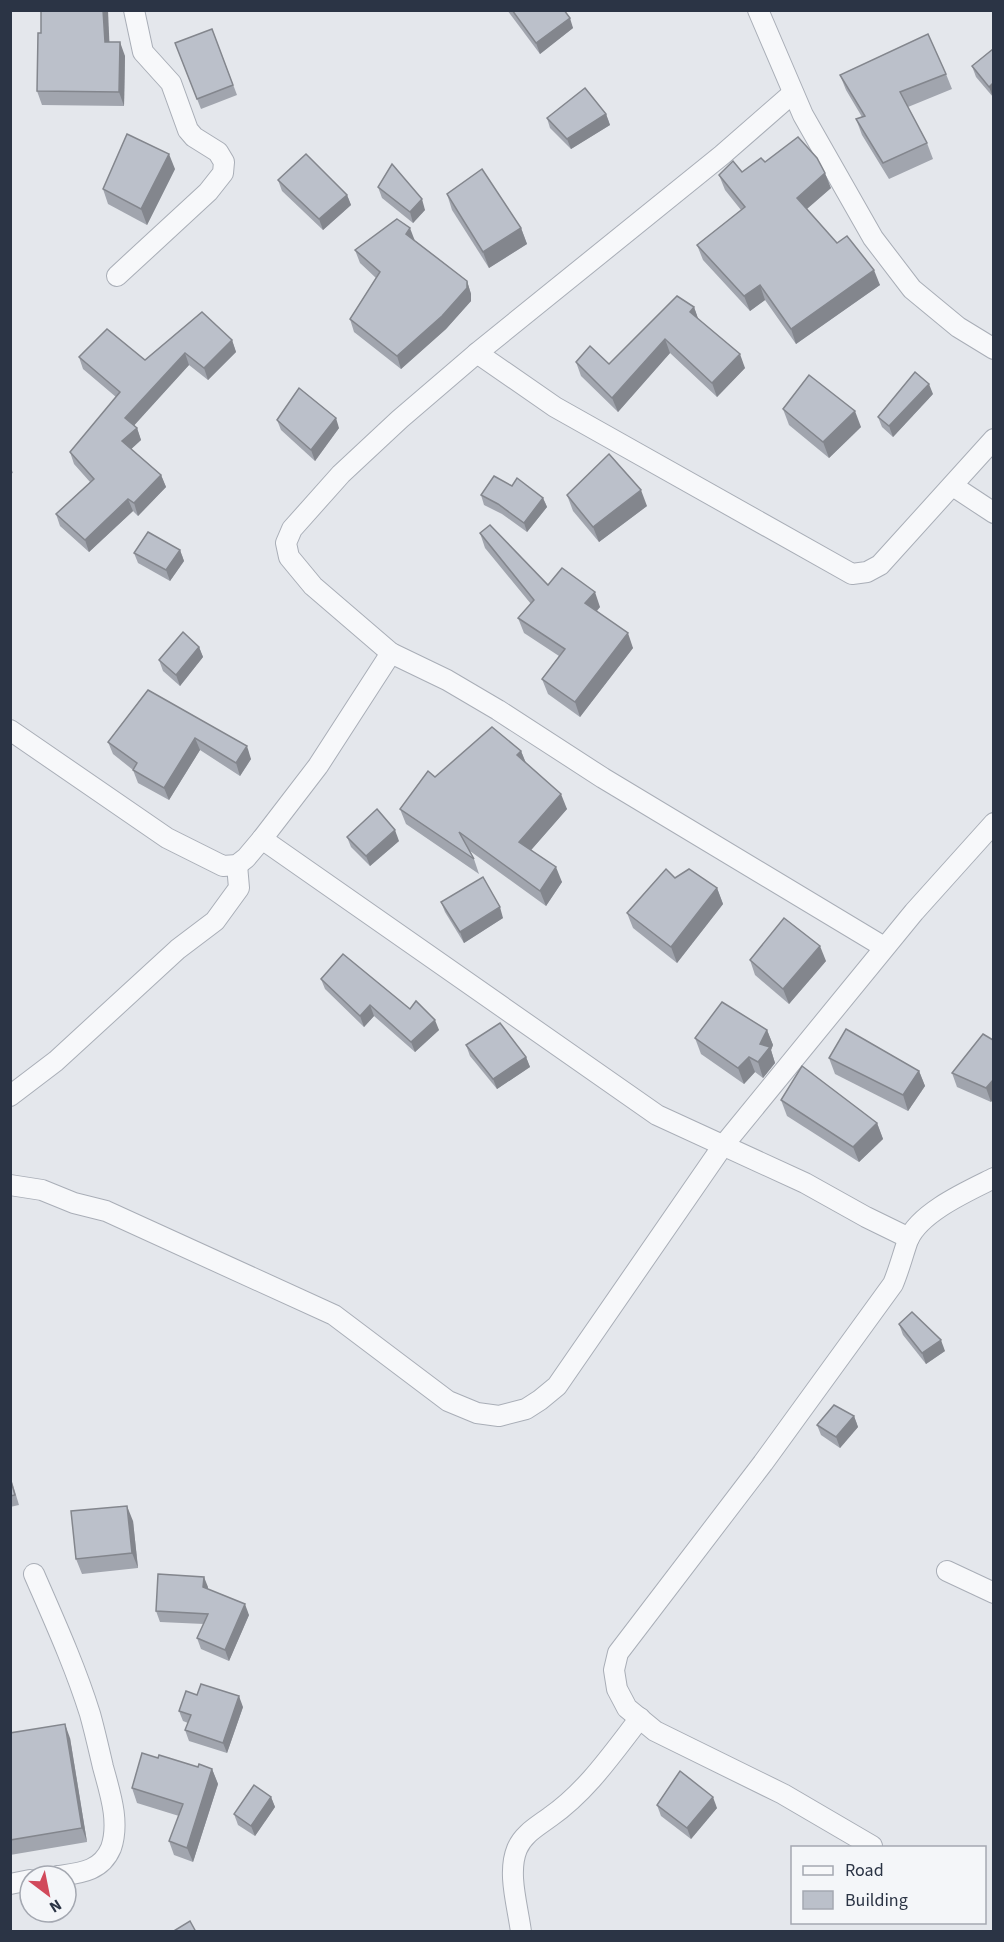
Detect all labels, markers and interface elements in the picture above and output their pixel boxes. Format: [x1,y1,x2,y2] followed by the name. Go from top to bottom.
[791,1846,986,1924] legend
[845,1858,884,1883] text: Road
[18,1864,78,1924] north arrow
[845,1888,908,1913] text: Building
[45,1894,66,1918] text: N

